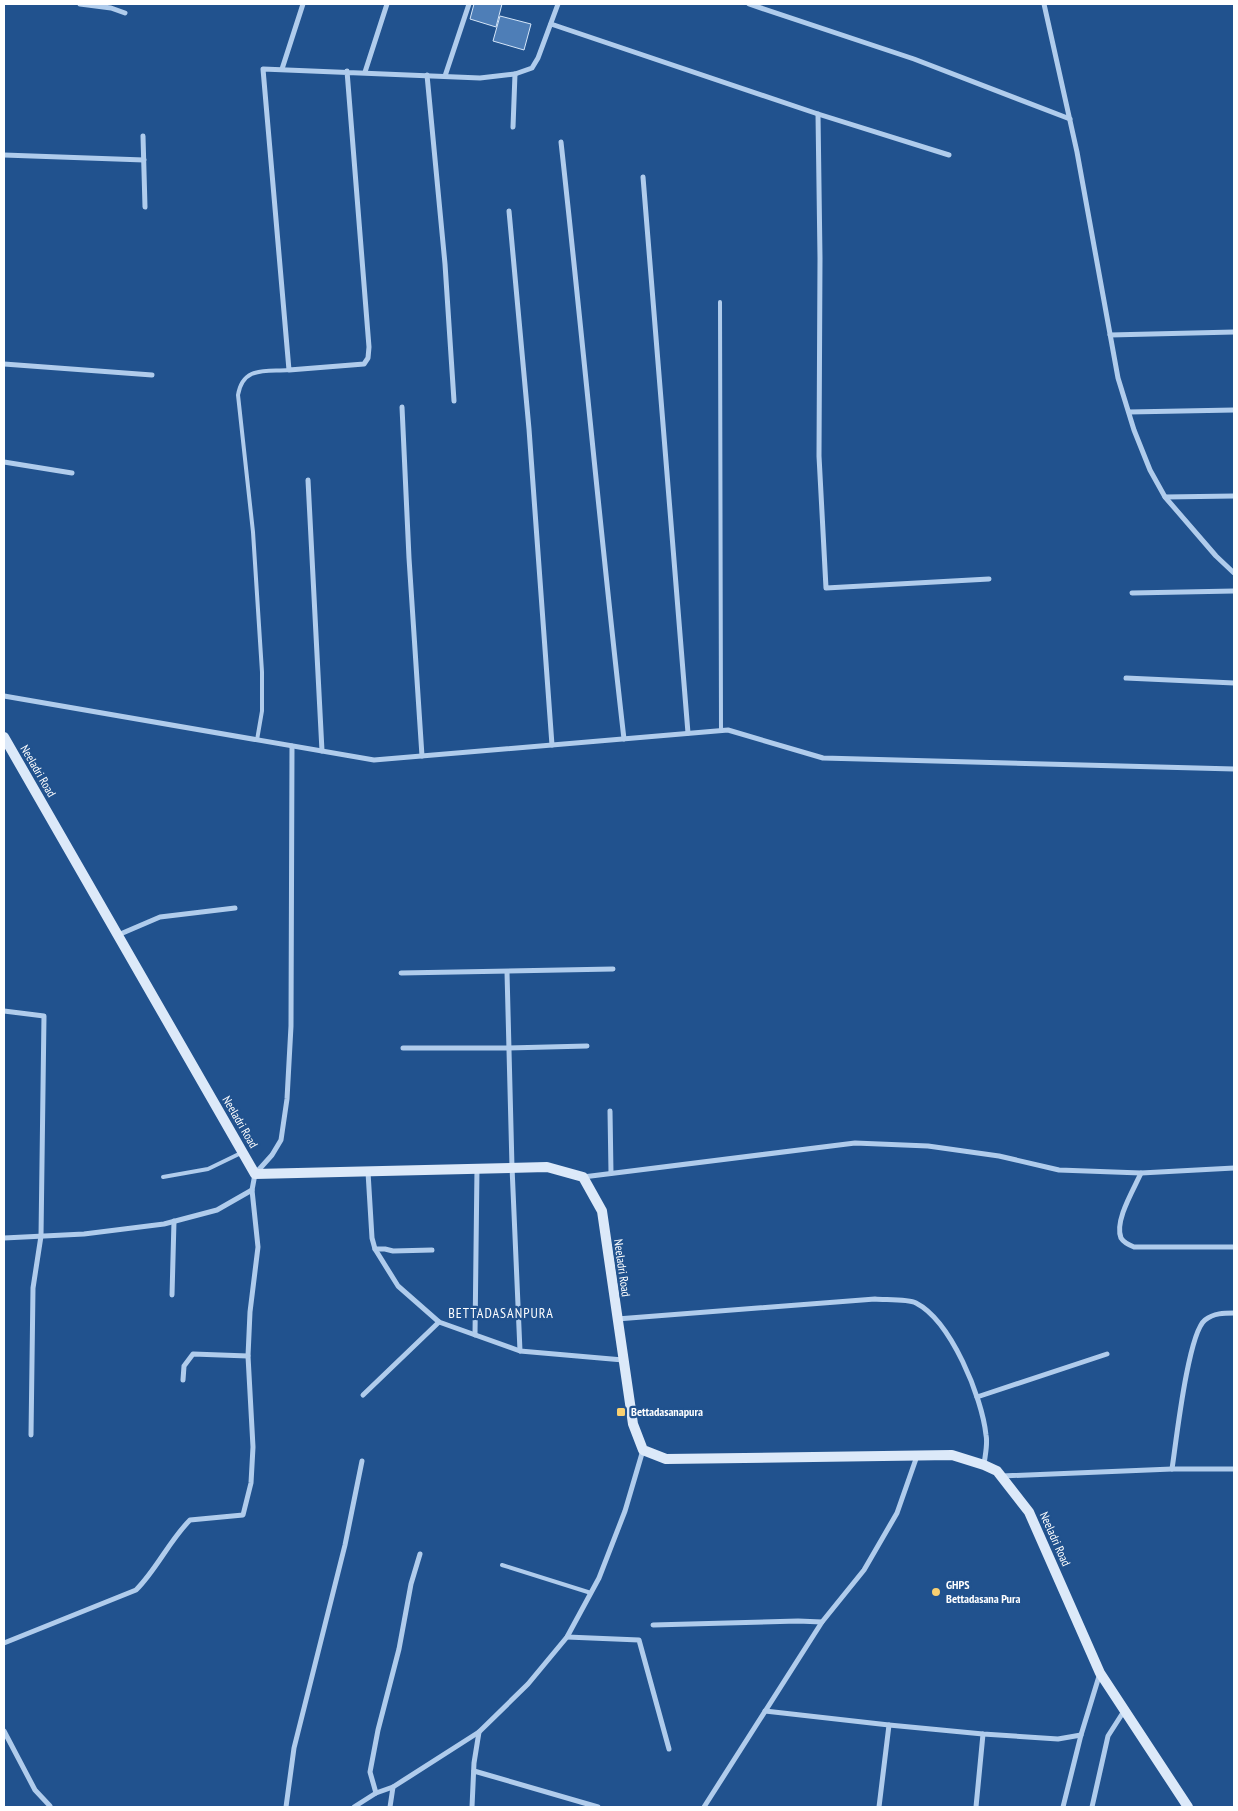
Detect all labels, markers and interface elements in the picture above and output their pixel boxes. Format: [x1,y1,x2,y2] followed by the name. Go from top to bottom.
[17,742,59,800] street label: Neeladri Road
[219,1093,261,1151] street label: Neeladri Road
[611,1238,634,1298] street label: Neeladri Road
[448,1304,554,1322] district label: BETTADASANPURA
[631,1404,703,1419] place label: Bettadasanapura
[615,1406,627,1418] marker: Bettadasanapura
[1037,1509,1074,1568] street label: Neeladri Road
[946,1577,1020,1606] place label: GHPS Bettadasana Pura
[930,1586,942,1598] marker: GHPS Bettadasana Pura

